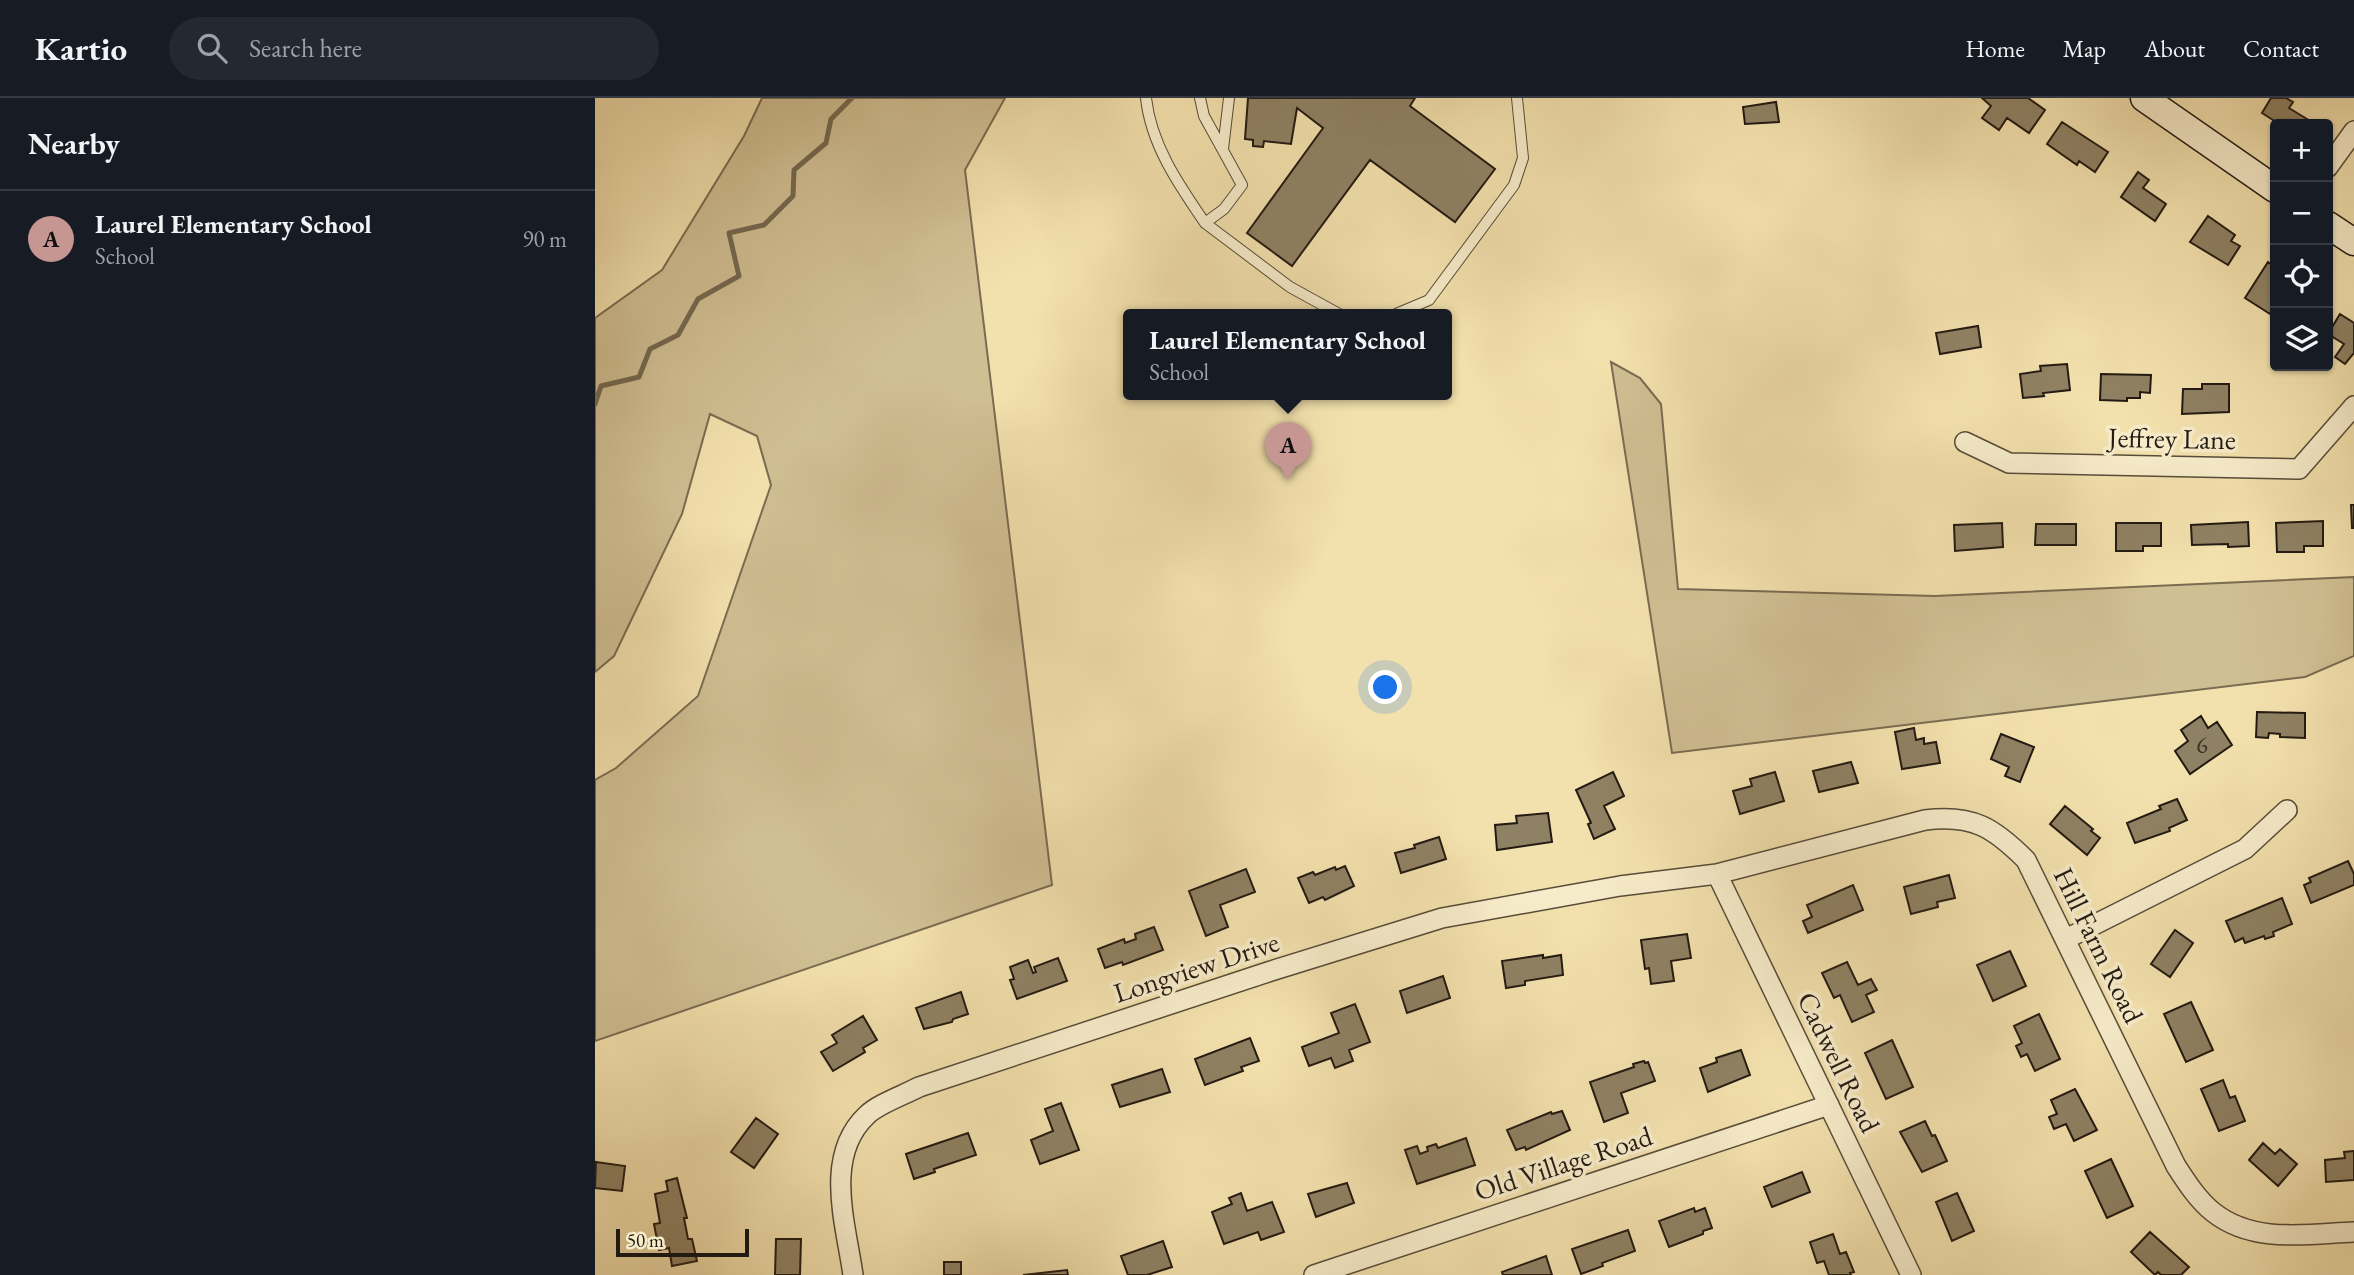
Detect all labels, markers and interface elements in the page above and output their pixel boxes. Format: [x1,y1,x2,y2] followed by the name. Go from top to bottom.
[169,17,659,80] search box
[35,27,127,70] text: Kartio
[193,29,231,67] icon: search
[249,31,362,65] text: Search here
[1965,33,2025,64] text: Home
[2063,33,2106,64] text: Map
[2144,33,2205,64] text: About
[2243,33,2319,64] text: Contact
[2270,119,2333,371] map controls
[2270,119,2333,182] button: +
[28,124,120,163] text: Nearby
[2270,182,2333,245] button: −
[95,207,372,241] text: Laurel Elementary School
[43,224,59,254] text: A
[522,224,567,254] text: 90 m
[95,241,155,271] text: School
[2270,245,2333,308] button: locate
[2270,308,2333,371] button: layers
[1123,309,1452,400] popup
[1149,323,1426,357] text: Laurel Elementary School
[1149,357,1209,387] text: School
[2106,419,2236,457] street label: Jeffrey Lane
[1265,422,1311,480] pin: A
[1368,670,1402,704] your location
[2196,729,2208,760] house number: 6
[2046,861,2152,1029] street label: Hill Farm Road
[1109,923,1283,1011] street label: Longview Drive
[1789,986,1889,1139] street label: Cadwell Road
[1470,1117,1657,1209] street label: Old Village Road
[616,1226,749,1258] scale bar
[627,1228,664,1253] text: 50 m

